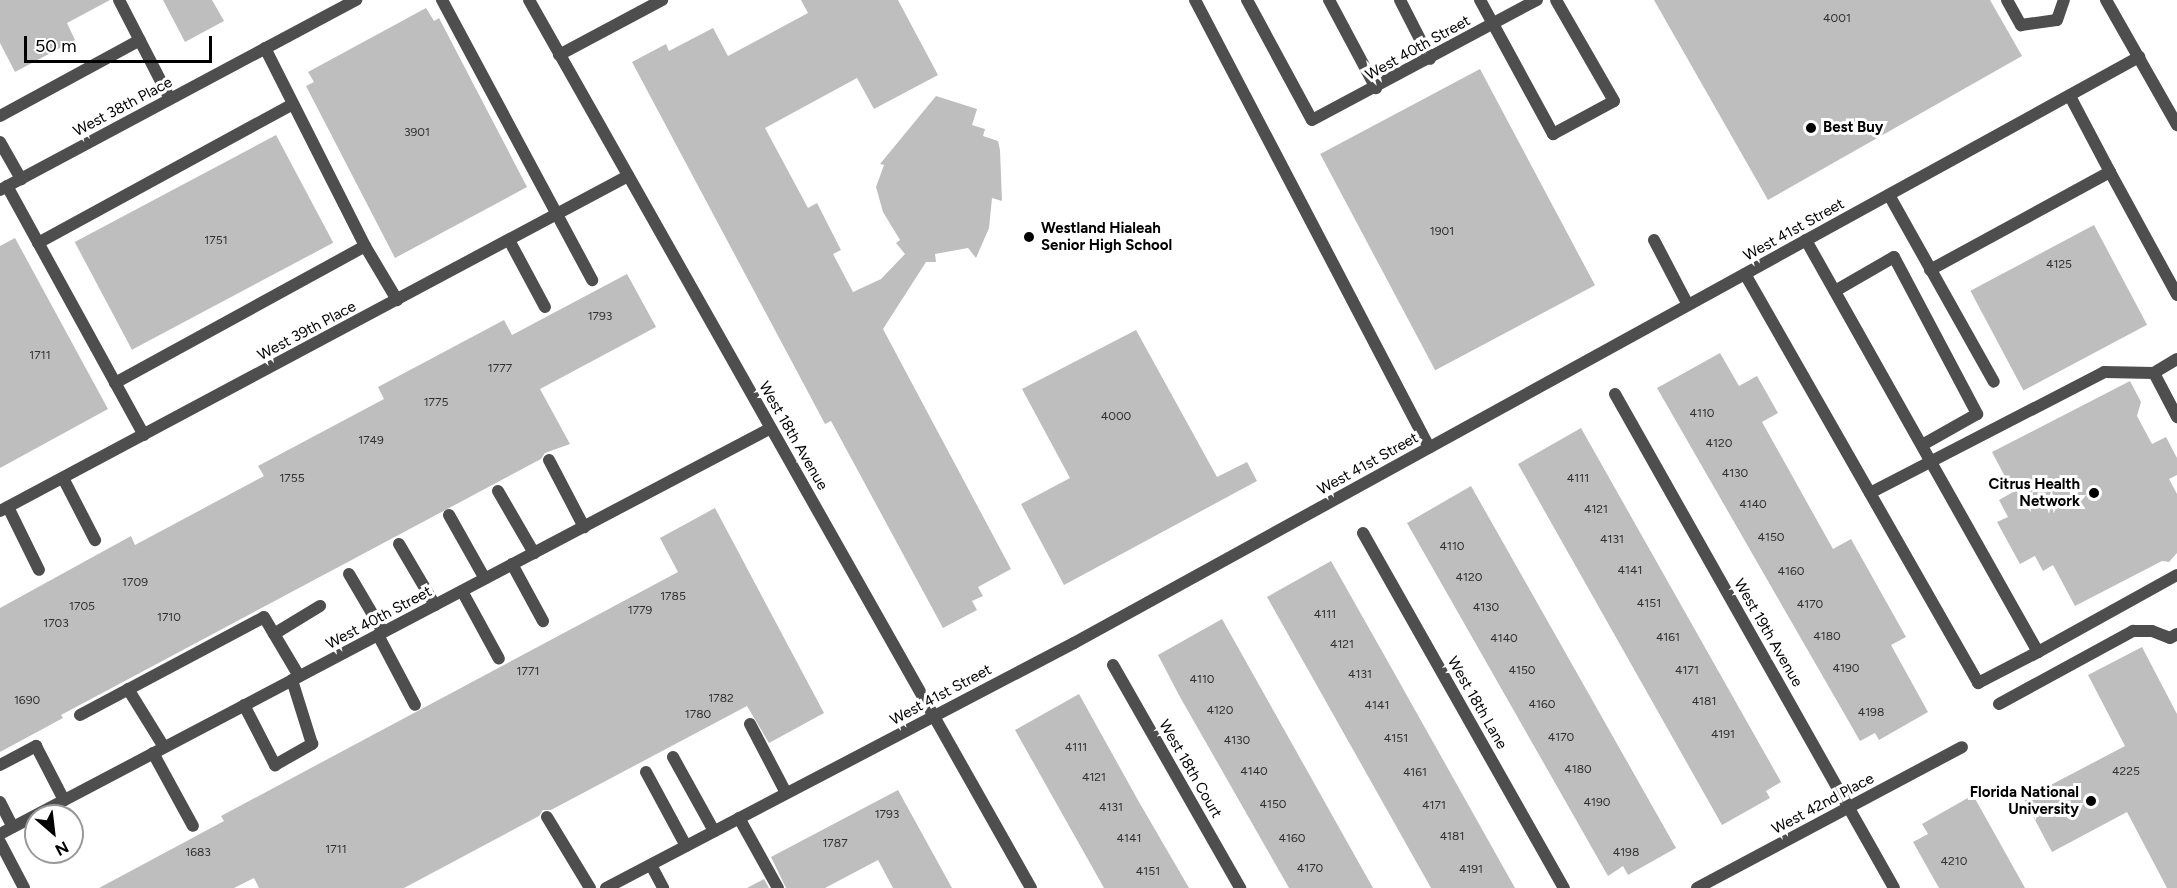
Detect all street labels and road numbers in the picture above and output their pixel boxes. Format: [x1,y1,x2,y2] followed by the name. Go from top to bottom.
[1362,12,1474,84] street label: West 40th Street
[70,73,176,141] street label: West 38th Place
[1741,195,1847,265] street label: West 41st Street
[255,298,359,364] street label: West 39th Place
[755,379,831,493] street label: West 18th Avenue
[1315,429,1421,499] street label: West 41st Street
[1730,576,1806,690] street label: West 19th Avenue
[323,583,435,653] street label: West 40th Street
[1443,654,1511,752] street label: West 18th Lane
[887,661,995,729] street label: West 41st Street
[1155,717,1225,821] street label: West 18th Court
[1769,770,1877,838] street label: West 42nd Place

